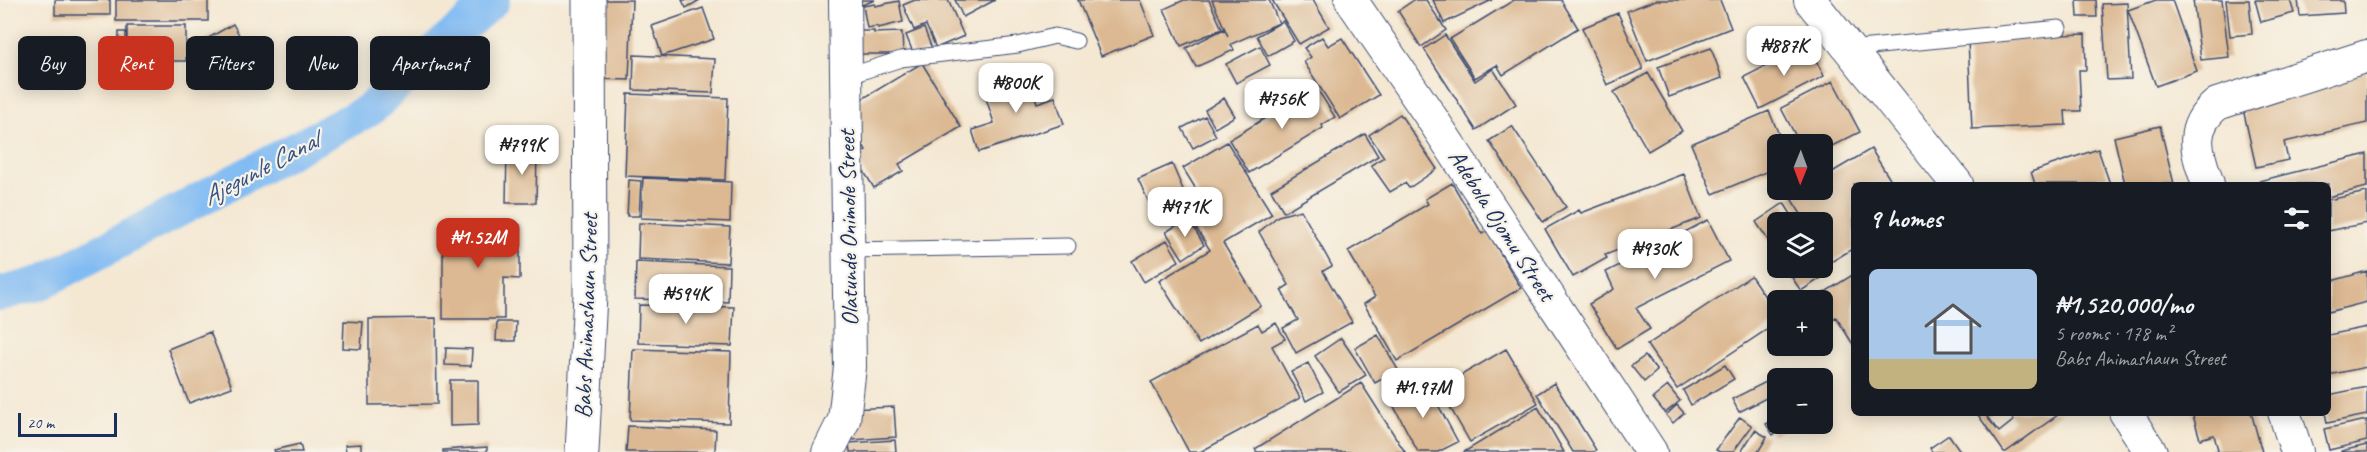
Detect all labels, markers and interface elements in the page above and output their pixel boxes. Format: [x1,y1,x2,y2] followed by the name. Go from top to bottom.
[1742,26,1826,77] pin: ₦887K
[1761,33,1807,58] text: ₦887K
[18,36,86,90] chip: Buy
[98,36,174,90] chip: Rent
[186,36,274,90] chip: Filters
[286,36,358,90] chip: New
[370,36,490,90] chip: Apartment
[974,63,1058,114] pin: ₦800K
[992,70,1040,95] text: ₦800K
[1240,79,1324,130] pin: ₦756K
[1258,86,1306,111] text: ₦756K
[196,120,332,213] water label: Ajegunle Canal
[480,125,564,176] pin: ₦799K
[831,128,865,326] street label: Olatunde Onimole Street
[499,132,545,157] text: ₦799K
[1767,134,1833,200] north arrow
[1767,134,1833,434] map controls
[1442,144,1563,308] street label: Adebola Ojomu Street
[1143,187,1227,238] pin: ₦971K
[1162,194,1208,219] text: ₦971K
[1869,202,1942,235] text: 9 homes
[2280,202,2313,235] icon: filters
[567,211,605,419] street label: Babs Animashaun Street
[1767,212,1833,278] button: layers
[429,218,527,269] pin: ₦1.52M
[450,225,506,250] text: ₦1.52M
[1613,229,1697,280] pin: ₦930K
[1632,236,1678,261] text: ₦930K
[644,274,728,325] pin: ₦594K
[663,281,709,306] text: ₦594K
[2055,288,2193,321] text: ₦1,520,000/mo
[1767,290,1833,356] button: +
[1917,293,1989,365] icon: home
[2055,321,2172,346] text: 5 rooms · 178 m²
[2055,346,2226,371] text: Babs Animashaun Street
[1374,368,1472,419] pin: ₦1.97M
[1767,368,1833,434] button: −
[1395,375,1451,400] text: ₦1.97M
[18,410,117,438] scale bar
[27,413,54,433] text: 20 m

